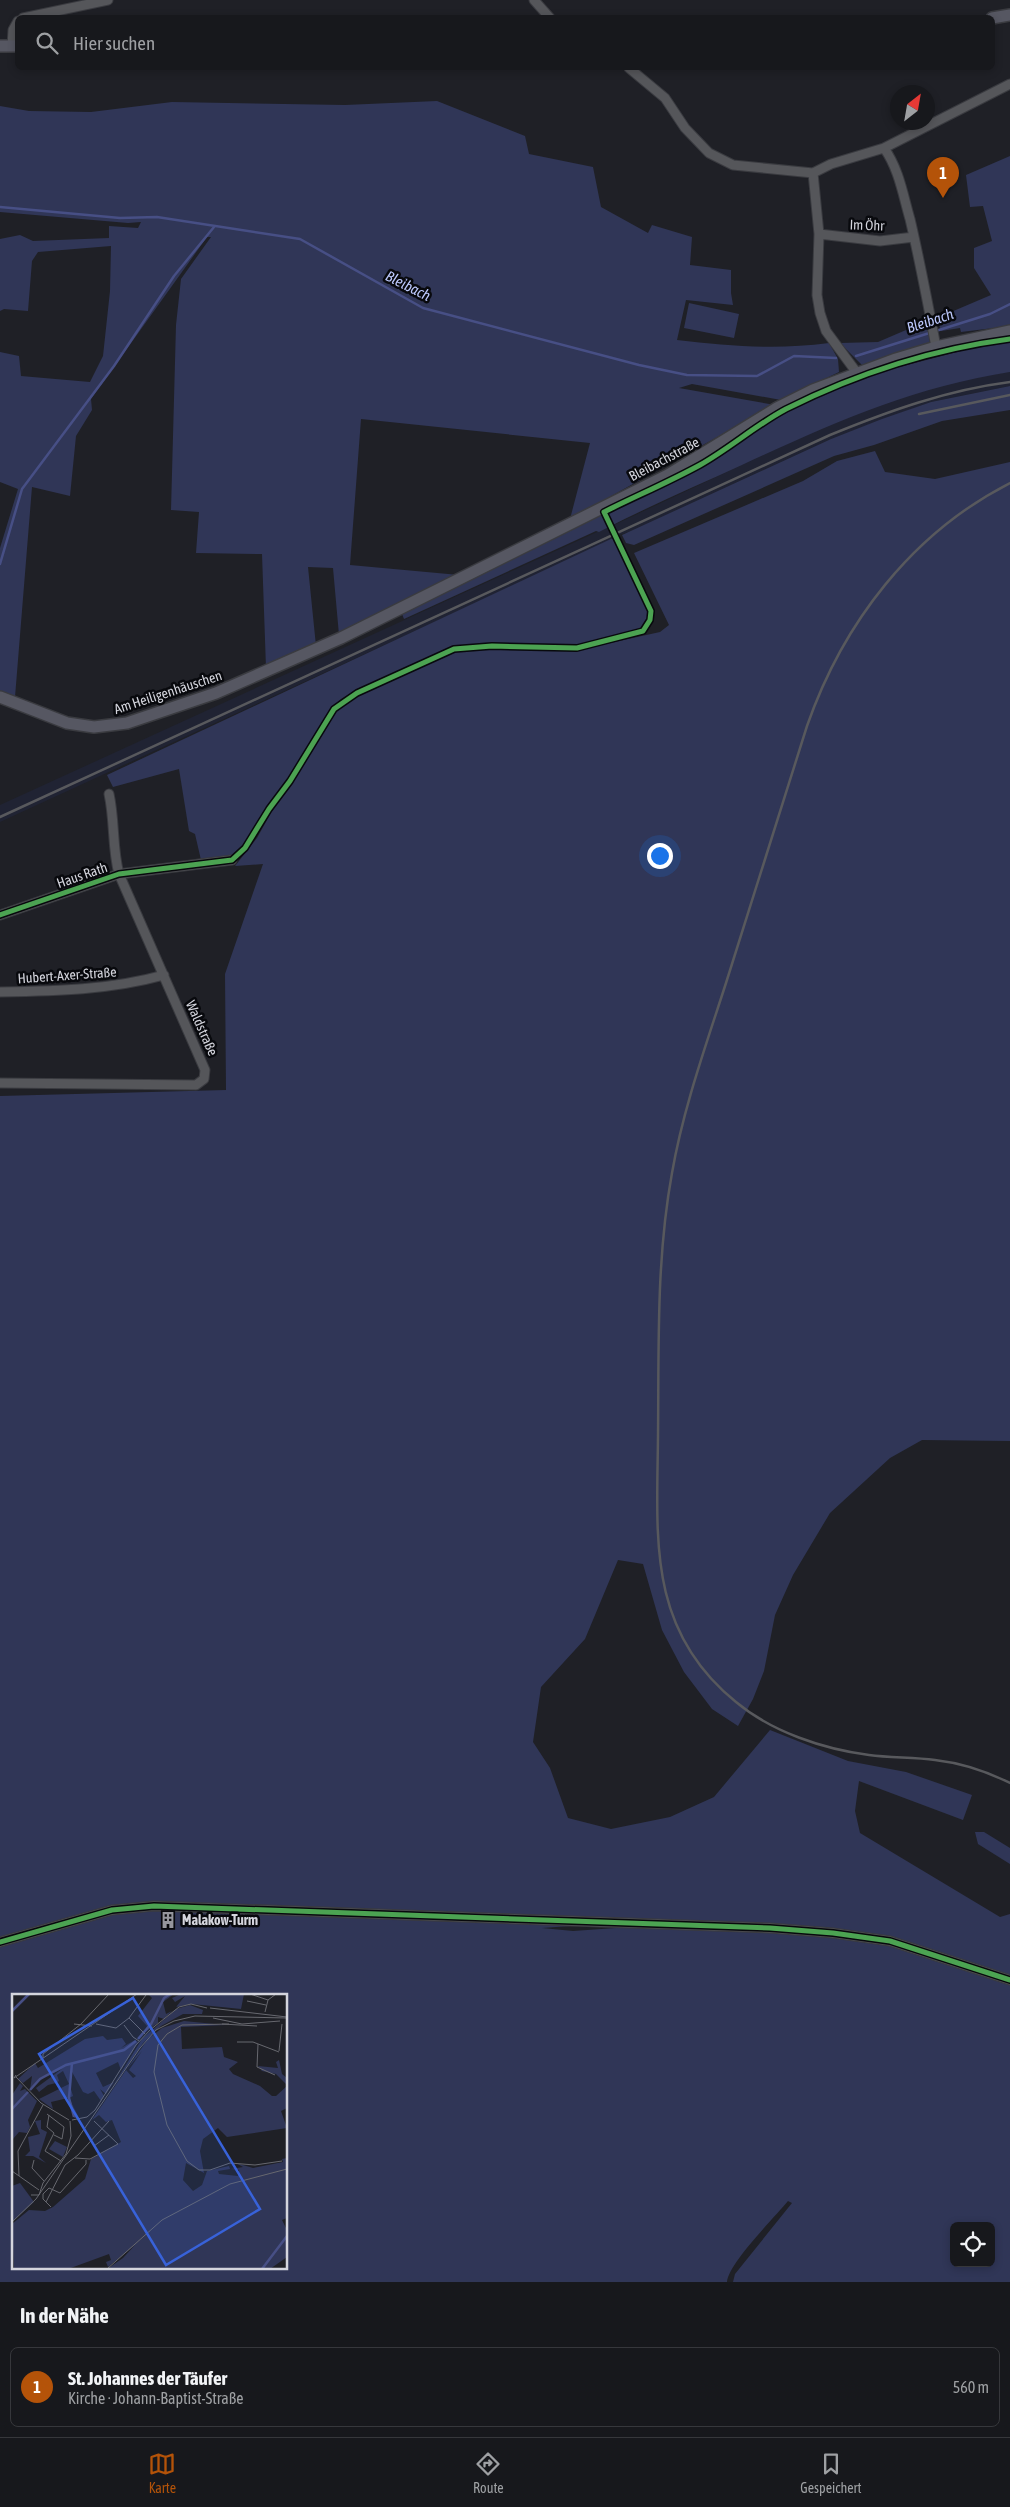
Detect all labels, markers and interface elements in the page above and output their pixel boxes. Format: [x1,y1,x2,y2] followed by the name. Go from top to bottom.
[15,15,995,70] search box
[33,29,61,57] icon: search
[73,32,155,54] text: Hier suchen
[890,85,935,130] north arrow
[927,157,959,198] pin: 1
[849,216,885,234] street label: Im Öhr
[383,267,433,304] water label: Bleibach
[904,305,955,336] water label: Bleibach
[626,434,702,484] street label: Bleibachstraße
[112,667,224,717] street label: Am Heiligenhäuschen
[647,843,673,869] your location
[55,859,109,891] street label: Haus Rath
[17,964,117,986] street label: Hubert-Axer-Straße
[183,998,221,1058] street label: Waldstraße
[158,1910,178,1930] building icon: Malakow-Turm
[182,1912,258,1928] place label: Malakow-Turm
[12,1994,288,2270] inset map
[950,2222,995,2267] map controls
[950,2222,995,2267] button: locate
[20,2303,109,2327] text: In der Nähe
[68,2367,227,2389] text: St. Johannes der Täufer
[33,2378,41,2396] text: 1
[953,2378,989,2396] text: 560 m
[68,2389,243,2407] text: Kirche · Johann-Baptist-Straße
[148,2450,176,2496] tab: Karte
[473,2450,504,2496] tab: Route
[800,2450,862,2496] tab: Gespeichert

